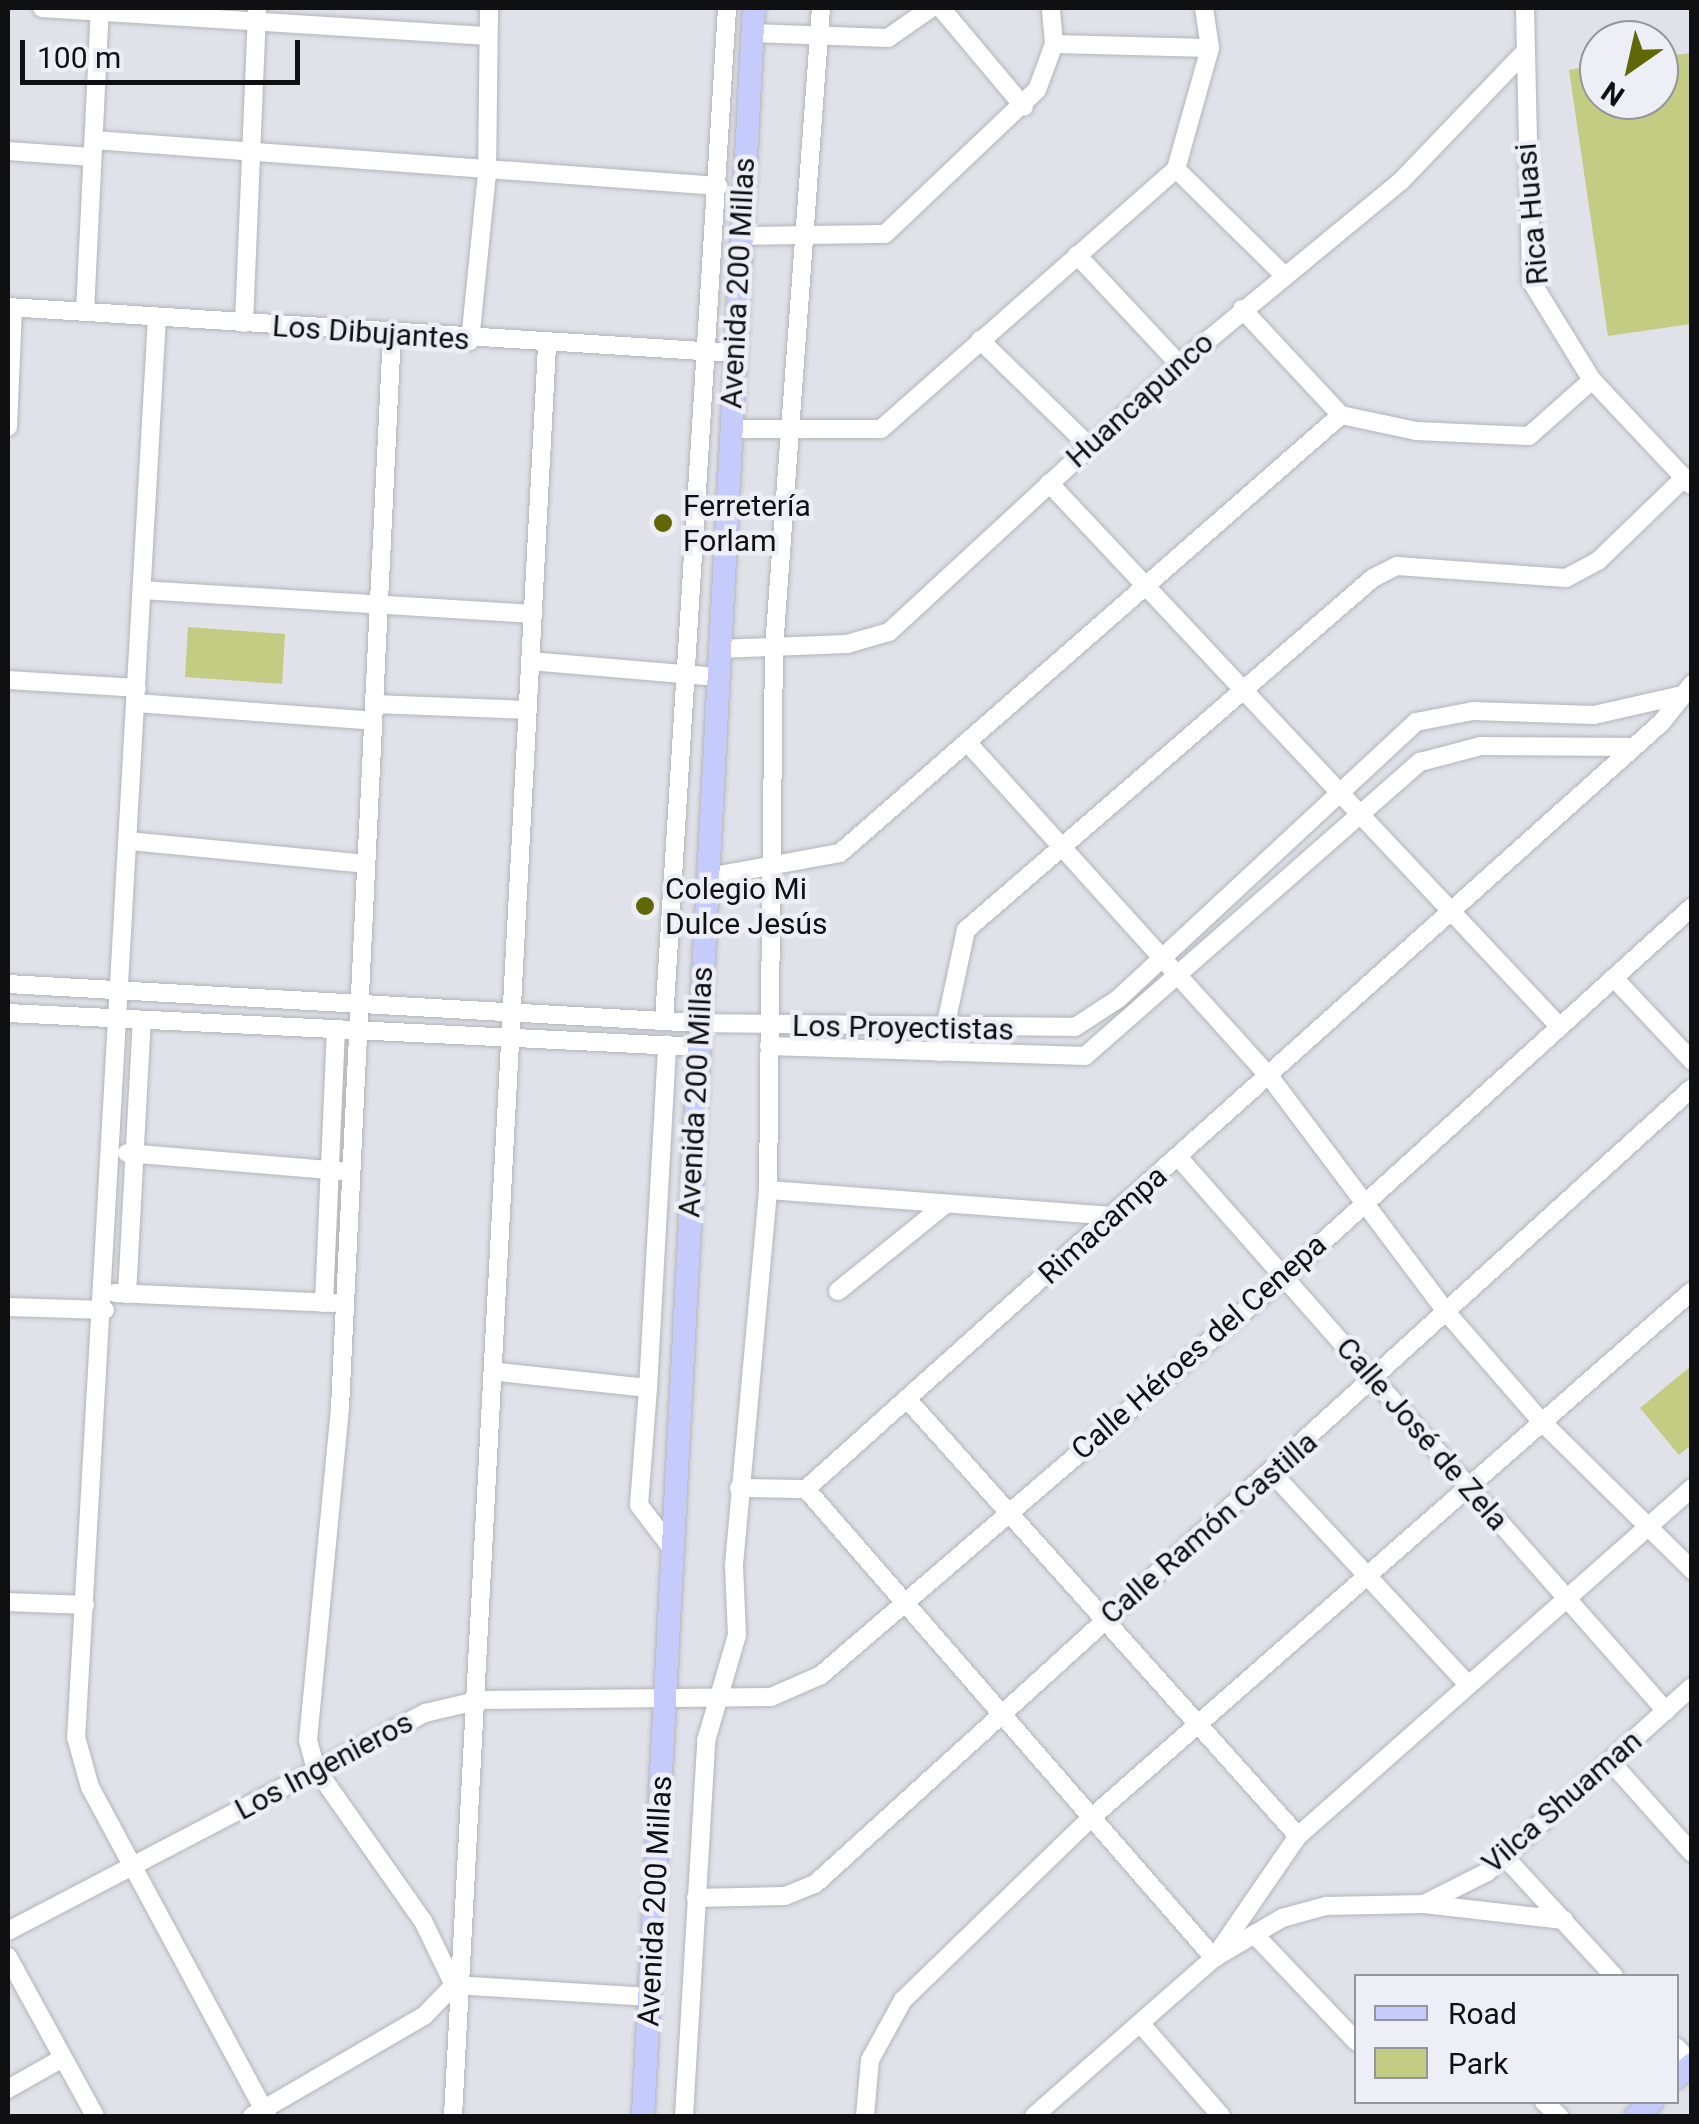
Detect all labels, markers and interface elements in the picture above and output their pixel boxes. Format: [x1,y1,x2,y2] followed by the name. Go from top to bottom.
[25,20,305,82] scale bar
[1579,20,1679,120] north arrow
[37,40,121,75] text: 100 m
[1596,74,1630,113] text: N
[1508,142,1556,286] street label: Rica Huasi
[713,156,763,410] street label: Avenida 200 Millas
[271,308,471,358] street label: Los Dibujantes
[1059,325,1221,475] street label: Huancapunco
[683,488,811,558] place label: Ferretería Forlam
[652,512,674,534] marker: Ferretería Forlam
[665,871,828,942] place label: Colegio Mi Dulce Jesús
[634,895,656,917] marker: Colegio Mi Dulce Jesús
[671,965,721,1219] street label: Avenida 200 Millas
[792,1008,1014,1048] street label: Los Proyectistas
[1032,1158,1174,1292] street label: Rimacampa
[1064,1227,1334,1467] street label: Calle Héroes del Cenepa
[1328,1330,1516,1538] street label: Calle José de Zela
[1093,1424,1325,1632] street label: Calle Ramón Castilla
[229,1704,419,1828] street label: Los Ingenieros
[1475,1723,1649,1881] street label: Vilca Shuaman
[630,1774,680,2028] street label: Avenida 200 Millas
[1354,1974,1679,2104] legend
[1448,1996,1517,2031] text: Road
[1448,2046,1508,2081] text: Park

